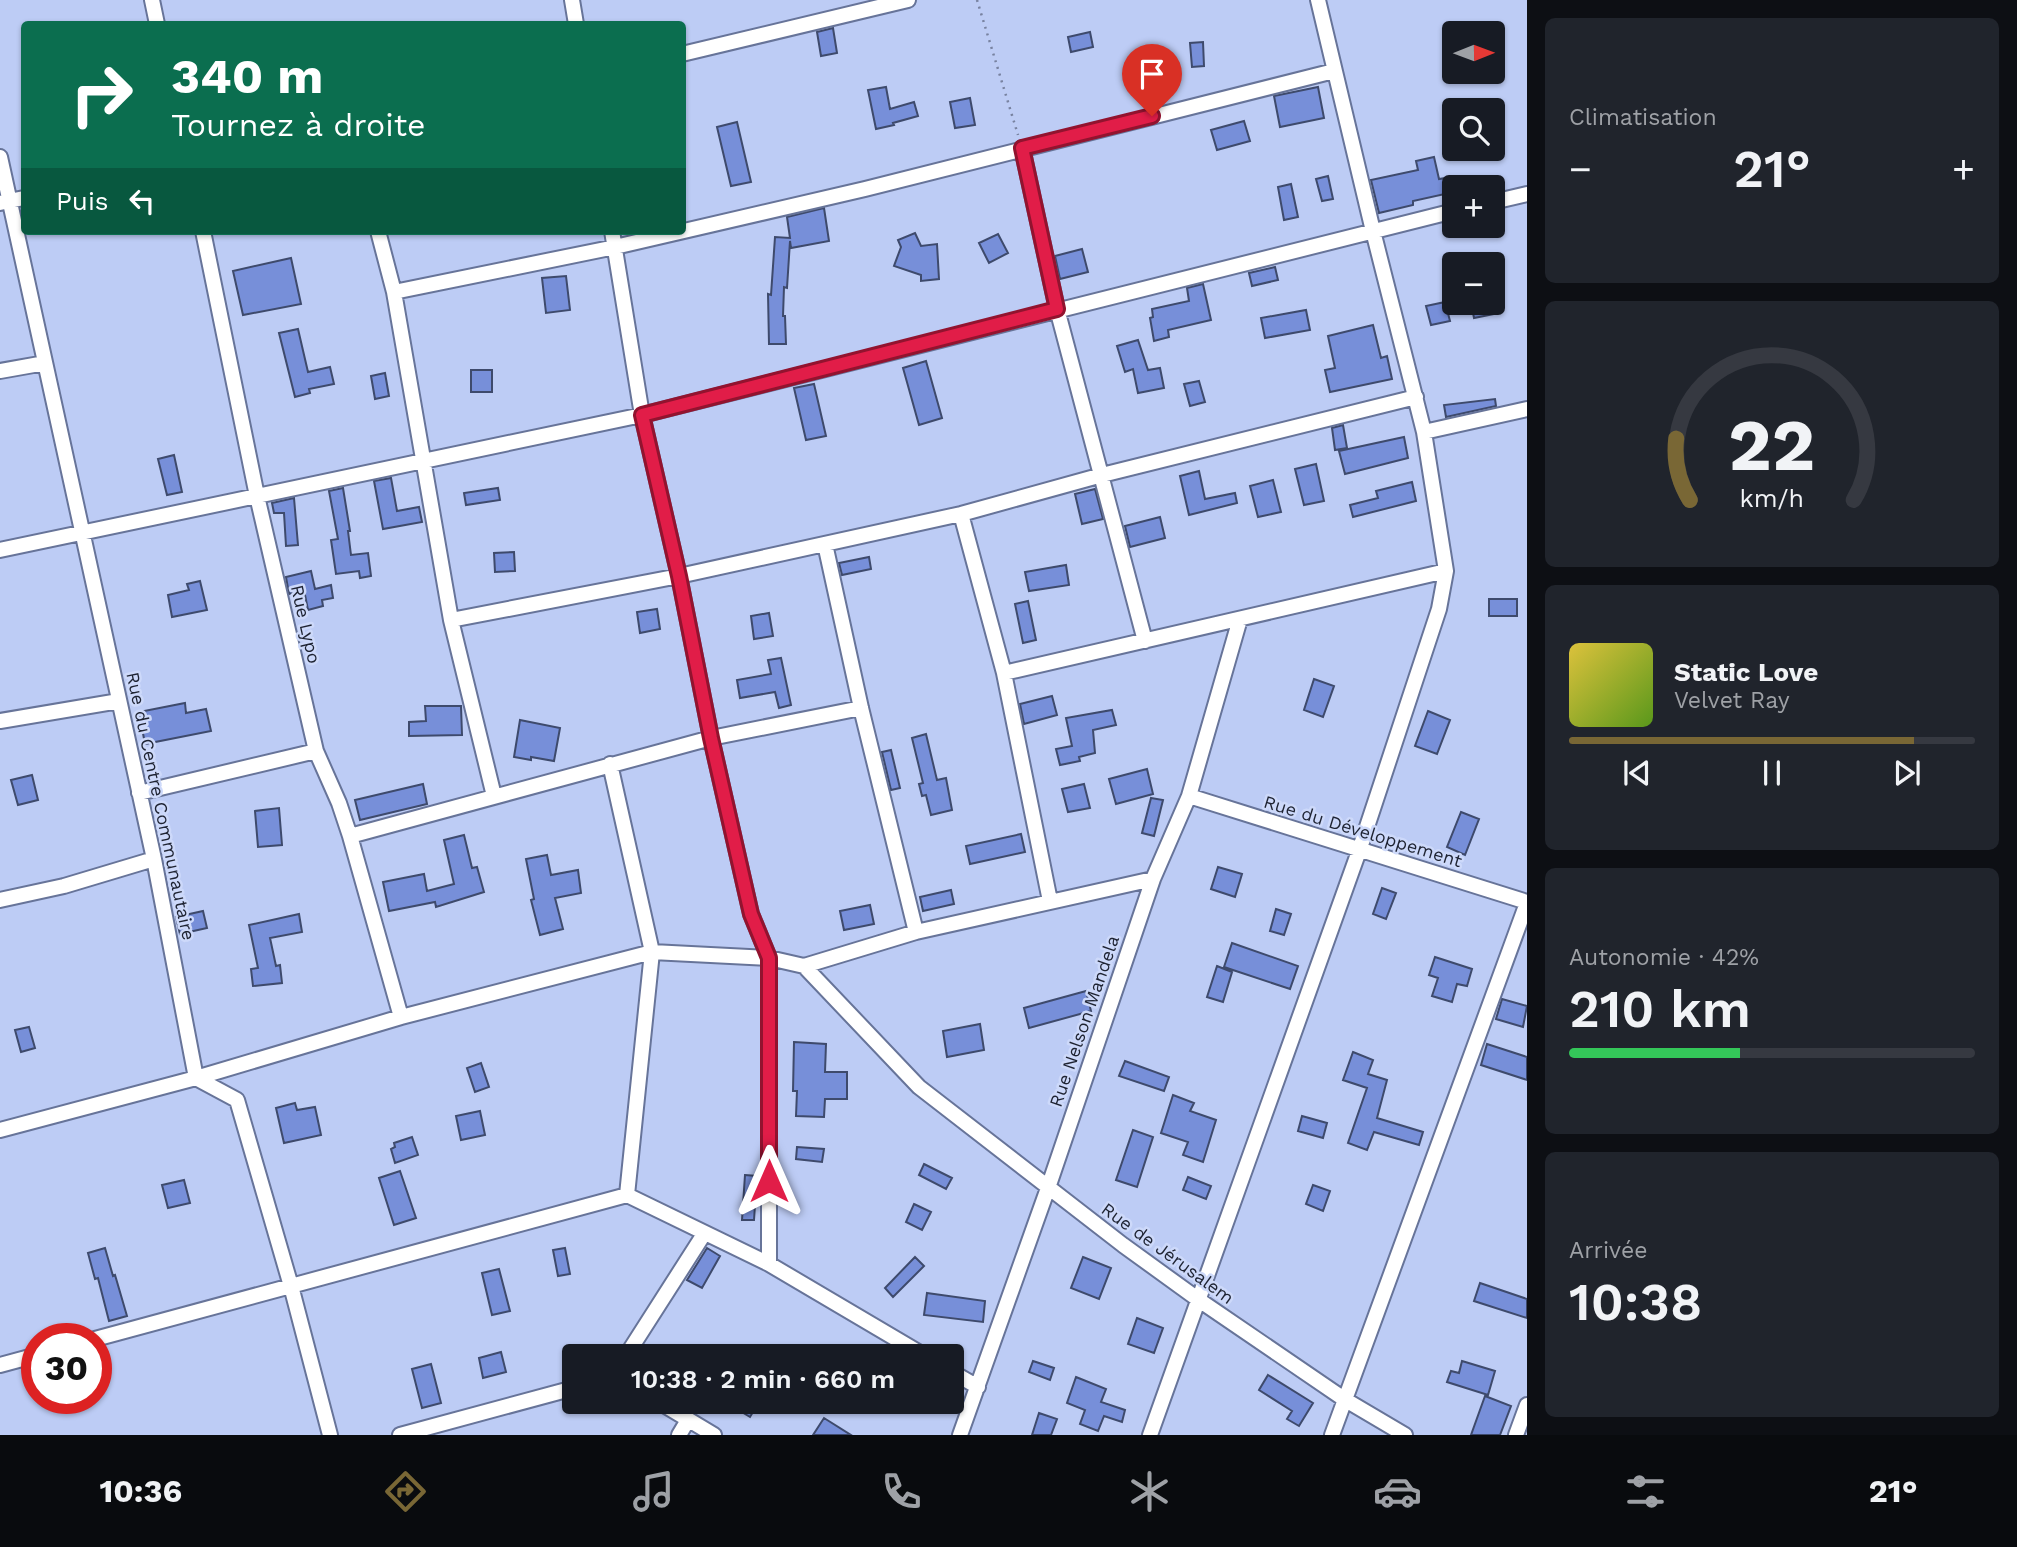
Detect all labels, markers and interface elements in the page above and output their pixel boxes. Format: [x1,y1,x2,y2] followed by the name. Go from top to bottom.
[1442,21,1505,84] north arrow
[1442,21,1505,315] map controls
[1122,44,1182,116] pin
[171,47,323,105] text: 340 m
[56,49,147,140] icon: right
[1133,55,1171,93] icon: arrive
[1442,98,1505,161] button: search
[1569,104,1717,131] text: Climatisation
[171,106,426,144] text: Tournez à droite
[1733,139,1811,200] text: 21°
[1569,147,1592,191] text: −
[1952,147,1975,191] text: +
[1442,175,1505,238] button: +
[123,182,161,220] icon: left
[56,186,109,216] text: Puis
[1442,252,1505,315] button: −
[1729,403,1815,489] text: 22
[1740,484,1804,513] text: km/h
[287,583,325,665] street label: Rue Lypo
[1674,657,1818,687] text: Static Love
[122,670,200,942] street label: Rue du Centre Communautaire
[1674,687,1790,714] text: Velvet Ray
[1618,754,1656,792] icon: previous
[1753,754,1791,792] icon: pause
[1888,754,1926,792] icon: next
[1261,791,1465,871] street label: Rue du Développement
[1045,933,1123,1109] street label: Rue Nelson Mandela
[1569,944,1759,971] text: Autonomie · 42%
[1569,979,1751,1040] text: 210 km
[732,1144,806,1218] position arrow
[1098,1198,1238,1308] street label: Rue de Jérusalem
[1569,1237,1648,1264] text: Arrivée
[1569,1272,1702,1333] text: 10:38
[21,1323,112,1414] speed limit sign: 30
[631,1364,895,1394] text: 10:38 · 2 min · 660 m
[381,1467,430,1516] icon: directions
[629,1467,678,1516] icon: music
[877,1467,926,1516] icon: phone
[1125,1467,1174,1516] icon: climate
[1373,1467,1422,1516] icon: car
[1621,1467,1670,1516] icon: filters
[99,1472,182,1510] text: 10:36
[1869,1472,1918,1510] text: 21°

